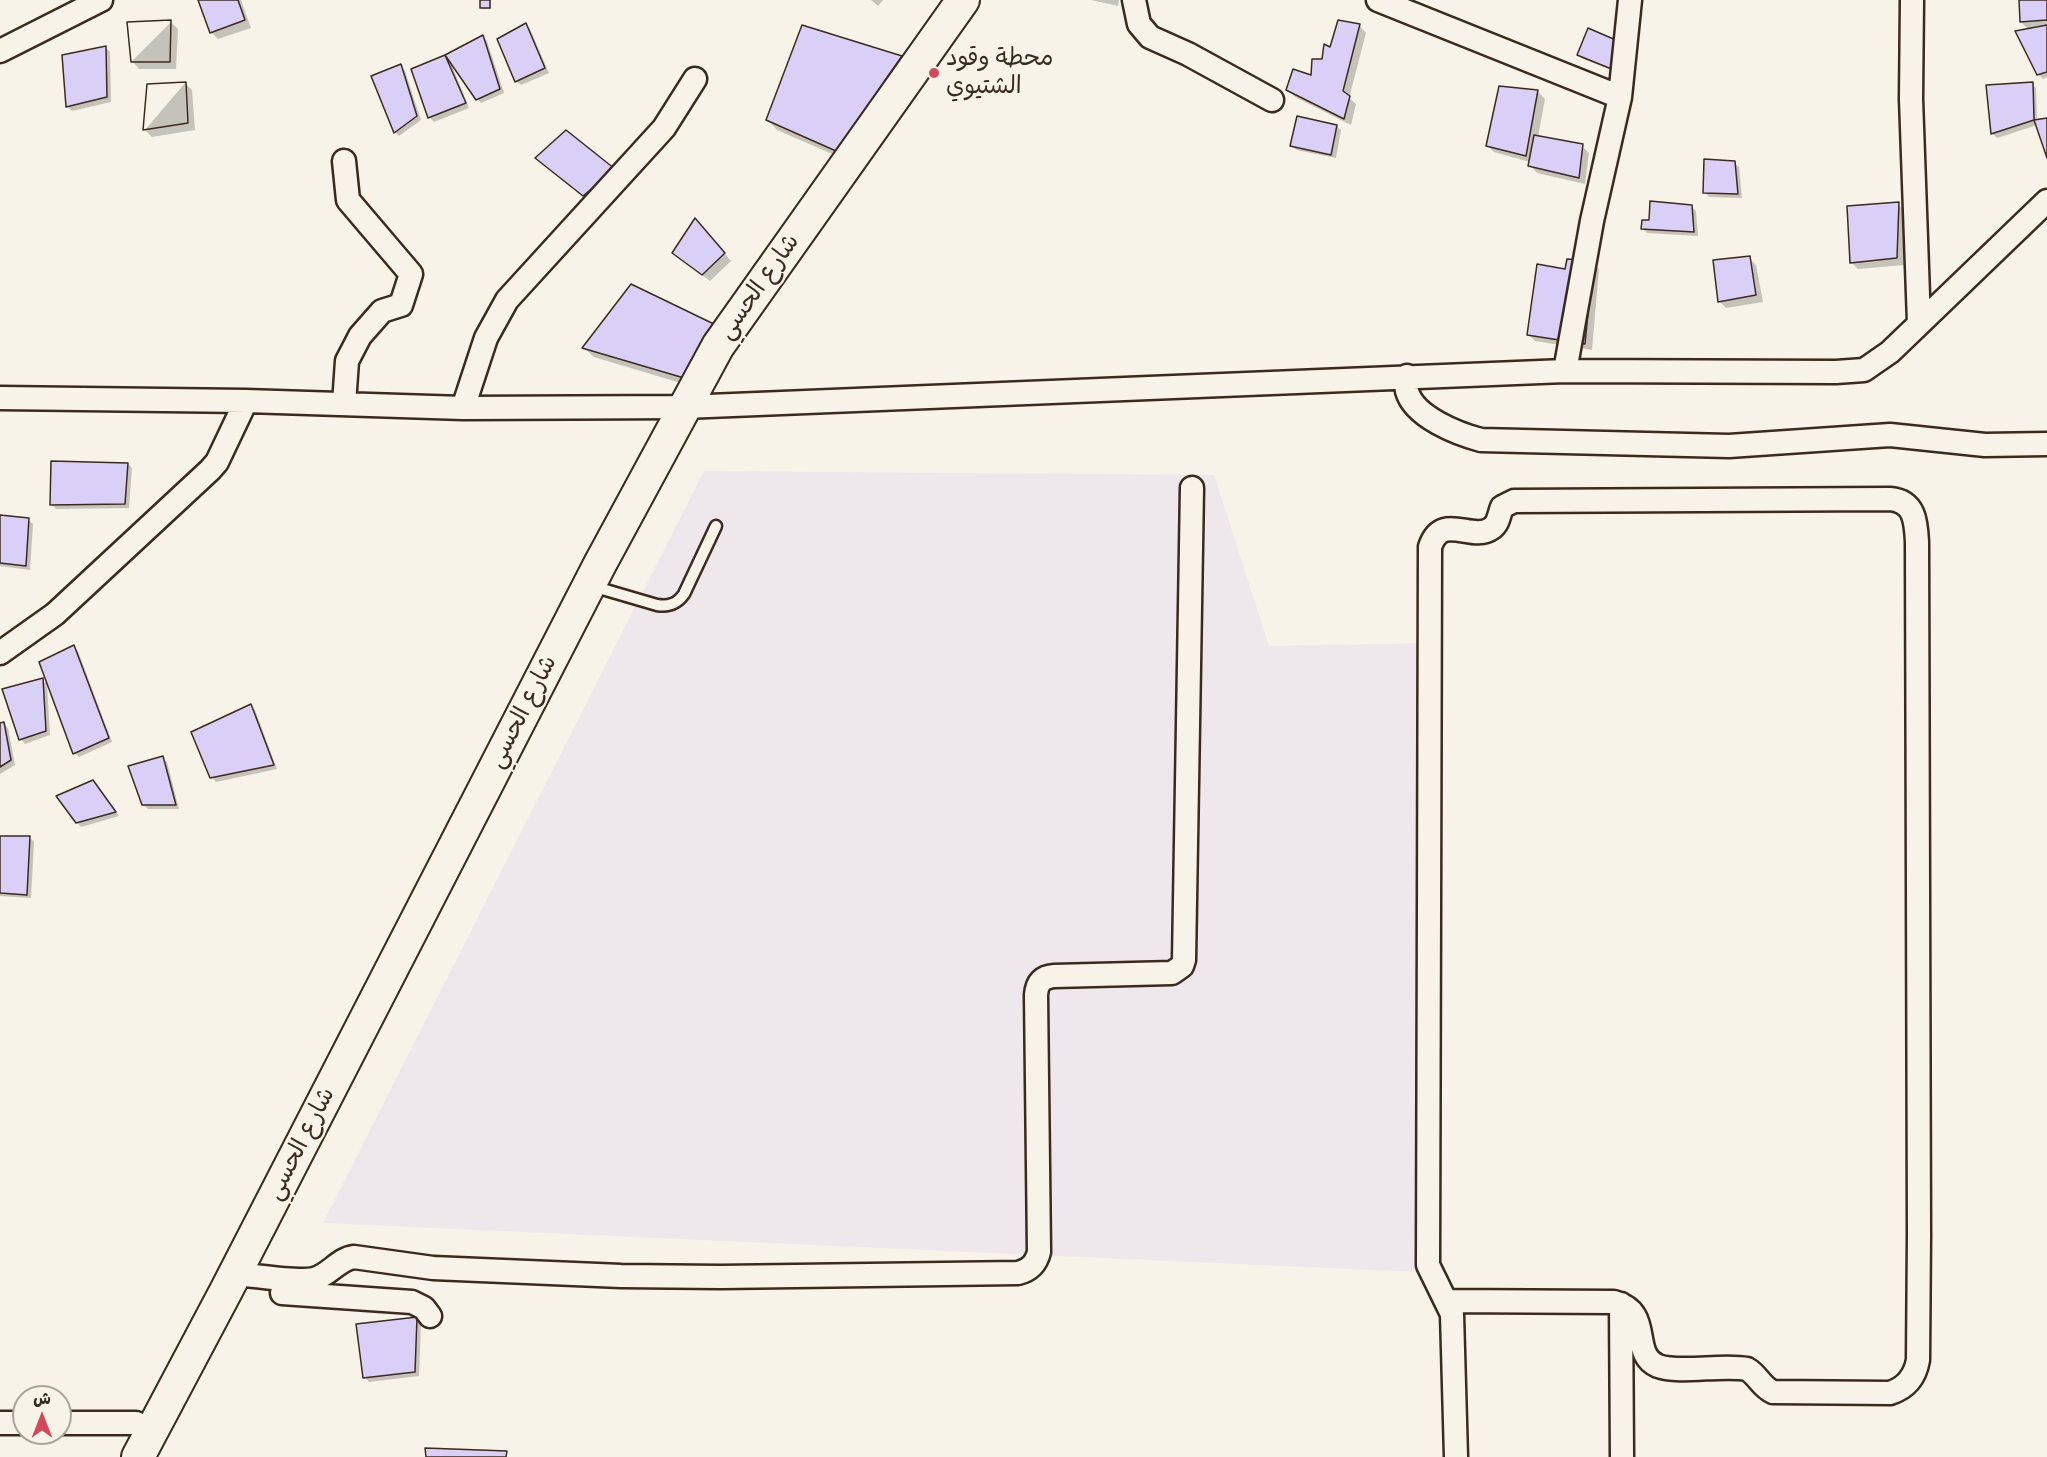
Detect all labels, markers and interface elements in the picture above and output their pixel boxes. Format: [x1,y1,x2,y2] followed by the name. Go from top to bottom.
[946,45,1053,101] place label: محطة وقود الشتيوي
[927,66,941,80] marker: محطة وقود الشتيوي
[712,229,806,345] street label: شارع الحسي
[482,651,564,773] street label: شارع الحسي
[260,1083,342,1205] street label: شارع الحسي
[12,1385,72,1445] north arrow
[33,1389,51,1409] text: ش

